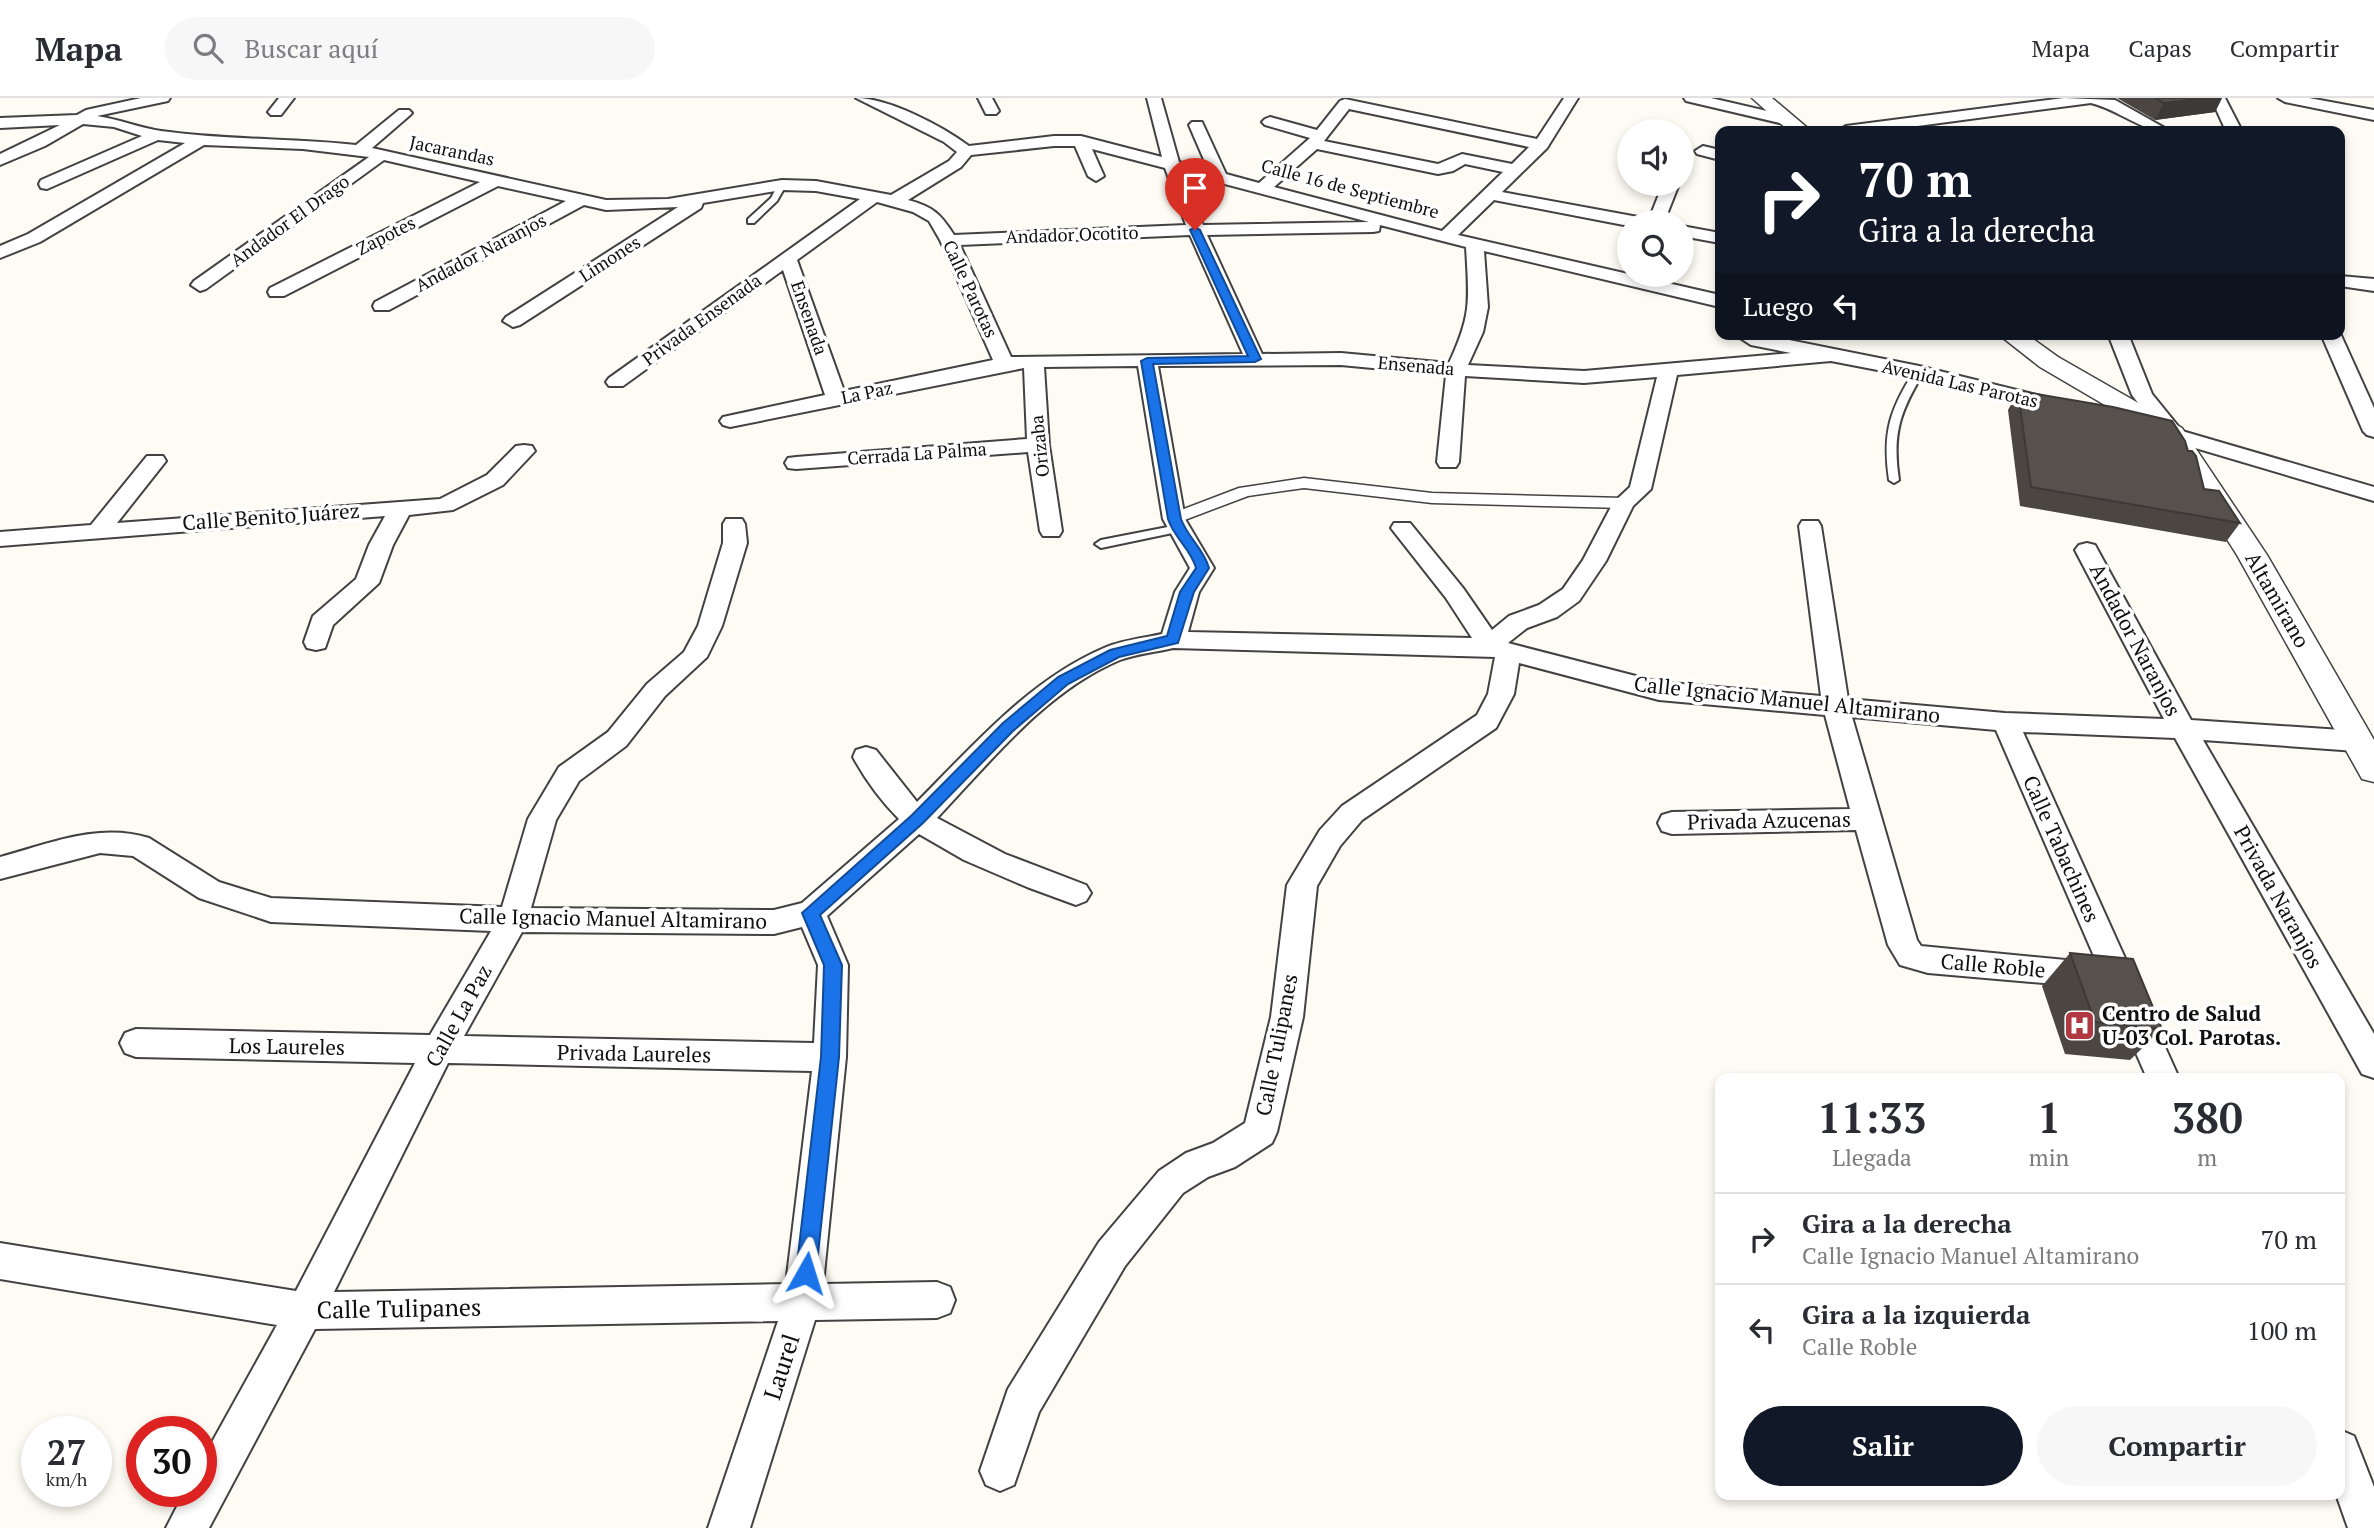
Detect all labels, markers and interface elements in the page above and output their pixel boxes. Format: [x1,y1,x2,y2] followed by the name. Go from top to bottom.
[165,17,655,80] search box
[35,27,123,70] text: Mapa
[189,29,227,67] icon: search
[245,31,378,65] text: Buscar aquí
[2032,32,2090,64] text: Mapa
[2128,32,2192,64] text: Capas
[2230,32,2339,64] text: Compartir
[1617,119,1694,287] map controls
[1617,119,1694,196] button: sound
[408,129,497,171] street label: Jacarandas
[1858,146,1972,211] text: 70 m
[1259,153,1442,223] street label: Calle 16 de Septiembre
[1743,154,1834,245] icon: right
[1165,158,1225,230] pin
[225,169,354,272] street label: Andador El Drago
[1176,169,1214,207] icon: arrive
[411,207,550,297] street label: Andador Naranjos
[1858,209,2095,251] text: Gira a la derecha
[352,210,419,260] street label: Zapotes
[1617,210,1694,287] button: search
[1005,220,1139,248] street label: Andador Ocotito
[574,229,645,287] street label: Limones
[938,236,1004,341] street label: Calle Parotas
[637,268,766,371] street label: Privada Ensenada
[786,277,834,358] street label: Ensenada
[1827,287,1865,325] icon: left
[1743,289,1813,323] text: Luego
[1377,350,1455,380] street label: Ensenada
[1880,353,2041,413] street label: Avenida Las Parotas
[839,375,895,409] street label: La Paz
[1024,414,1054,478] street label: Orizaba
[846,436,987,470] street label: Cerrada La Palma
[181,496,361,536] street label: Calle Benito Juárez
[2239,546,2317,653] street label: Altamirano
[2084,558,2188,721] street label: Andador Naranjos
[1633,669,1942,729] street label: Calle Ignacio Manuel Altamirano
[2017,771,2107,926] street label: Calle Tabachines
[1687,805,1851,835] street label: Privada Azucenas
[2228,820,2330,973] street label: Privada Naranjos
[459,901,767,935] street label: Calle Ignacio Manuel Altamirano
[1939,946,2047,984] street label: Calle Roble
[418,959,498,1072] street label: Calle La Paz
[1249,971,1304,1118] street label: Calle Tulipanes
[2102,999,2281,1051] place label: Centro de Salud U-03 Col. Parotas.
[2062,1009,2096,1043] hospital icon: Centro de Salud U-03 Col. Parotas.
[229,1031,345,1061] street label: Los Laureles
[557,1038,711,1068] street label: Privada Laureles
[1817,1089,1927,1145] text: 11:33
[2037,1089,2061,1145] text: 1
[2172,1089,2243,1145] text: 380
[1832,1142,1912,1173] text: Llegada
[2029,1142,2069,1173] text: min
[2197,1142,2217,1173] text: m
[1802,1206,2012,1240] text: Gira a la derecha
[1743,1220,1781,1258] icon: right
[2261,1222,2317,1256] text: 70 m
[769,1236,843,1310] position arrow
[1802,1240,2139,1271] text: Calle Ignacio Manuel Altamirano
[316,1291,482,1325] street label: Calle Tulipanes
[1802,1297,2030,1331] text: Gira a la izquierda
[1743,1311,1781,1349] icon: left
[2247,1313,2317,1347] text: 100 m
[755,1330,807,1404] street label: Laurel
[1802,1331,1917,1362] text: Calle Roble
[1743,1406,2023,1486] button: Salir
[2037,1406,2317,1486] button: Compartir
[126,1416,217,1507] speed limit sign: 30
[47,1429,86,1475] text: 27
[46,1467,87,1491] text: km/h

